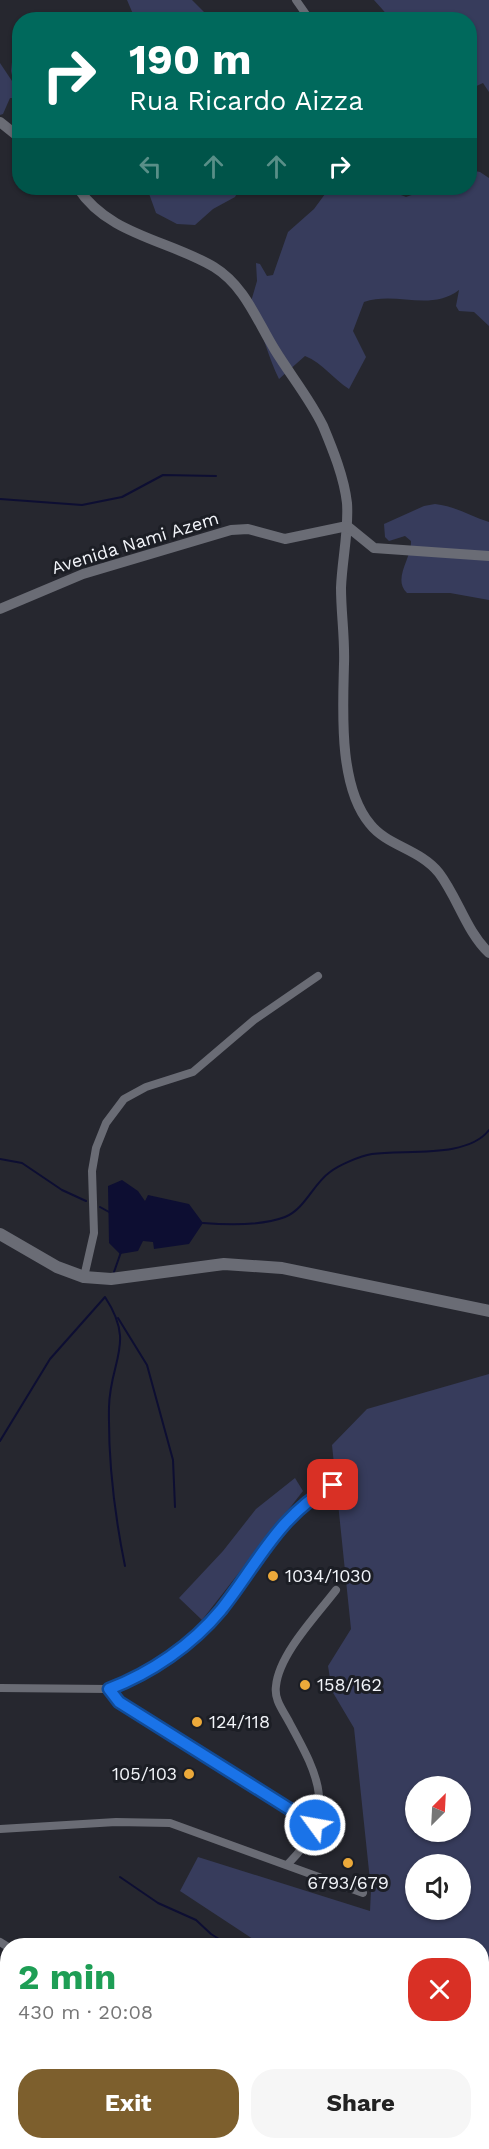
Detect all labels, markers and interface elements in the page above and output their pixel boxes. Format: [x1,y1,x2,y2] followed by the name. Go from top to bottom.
[129,35,252,84] text: 190 m
[30,36,108,114] icon: right
[129,85,364,117] text: Rua Ricardo Aizza
[134,150,167,183] icon: left
[197,150,230,183] icon: ahead
[260,150,293,183] icon: ahead
[323,150,356,183] icon: right
[49,507,221,578] street label: Avenida Nami Azem
[307,1459,358,1510] pin
[316,1468,349,1501] icon: arrive
[285,1565,372,1586] place label: 1034/1030
[266,1569,280,1583] marker: 1034/1030
[317,1674,382,1695] place label: 158/162
[298,1678,312,1692] marker: 158/162
[209,1711,270,1732] place label: 124/118
[190,1715,204,1729] marker: 124/118
[112,1763,177,1784] place label: 105/103
[182,1767,196,1781] marker: 105/103
[405,1776,471,1842] north arrow
[405,1776,471,1920] map controls
[283,1793,347,1857] position arrow
[405,1854,471,1920] button: sound
[341,1856,355,1870] marker: 6793/679
[307,1872,389,1893] place label: 6793/679
[18,1956,116,1998] text: 2 min
[408,1958,471,2021] button: close
[18,2000,153,2024] text: 430 m · 20:08
[18,2069,239,2138] button: Exit
[251,2069,471,2138] button: Share

